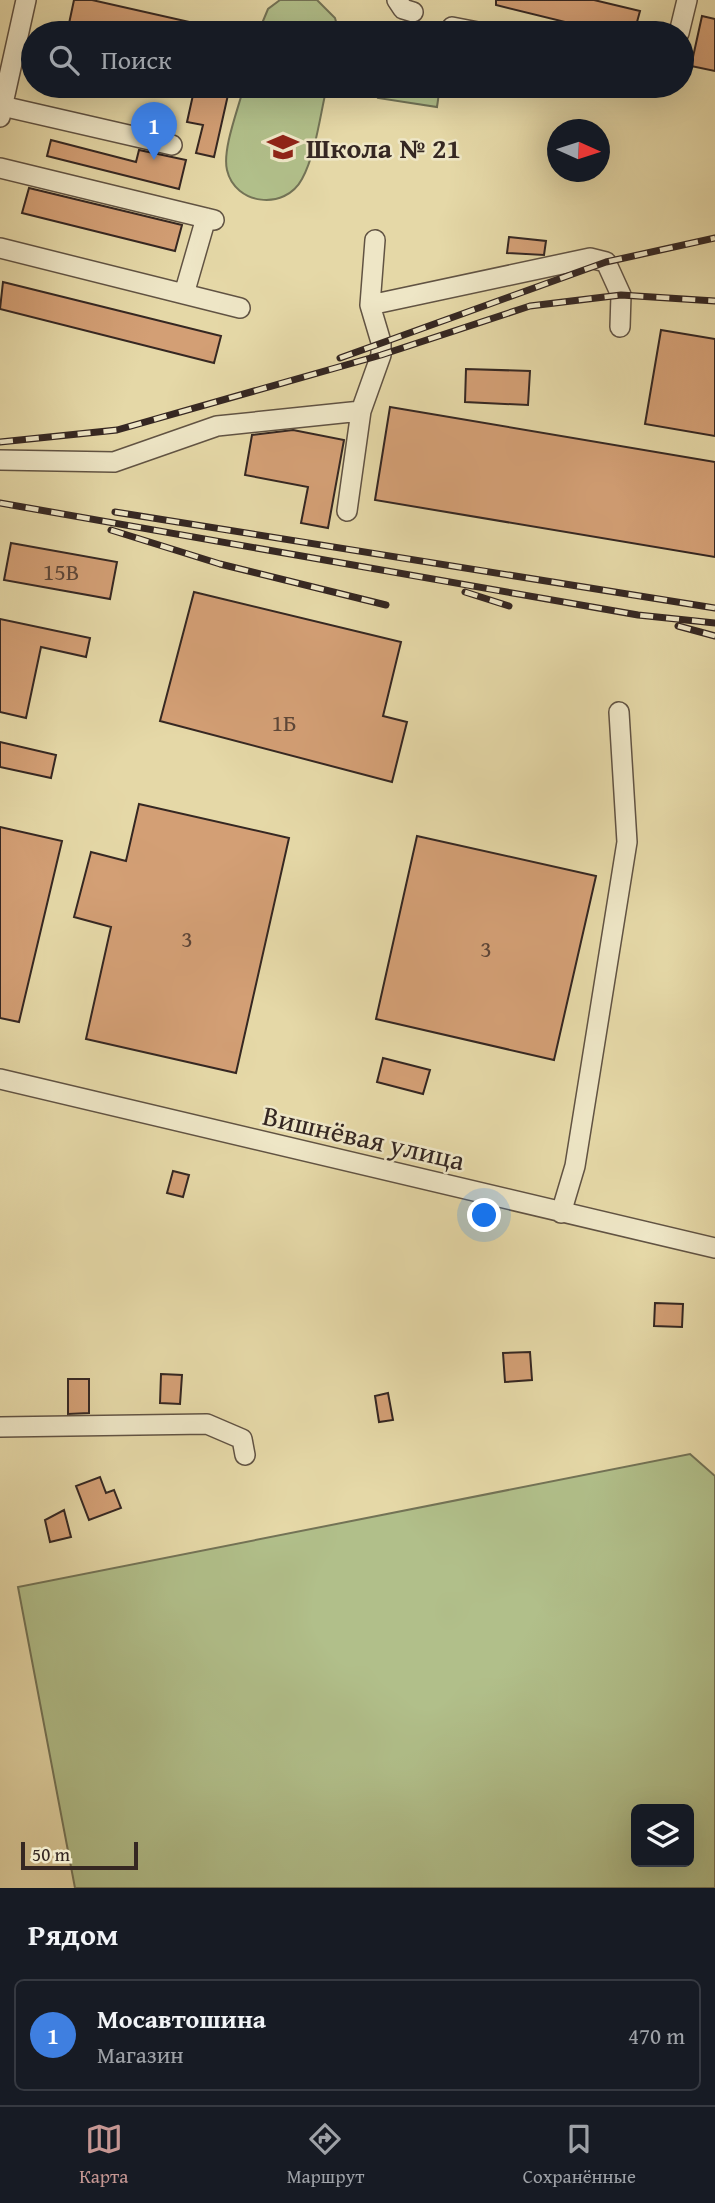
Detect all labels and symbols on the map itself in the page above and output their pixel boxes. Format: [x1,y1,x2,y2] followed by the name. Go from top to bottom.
[131,102,177,160] pin: 1
[547,119,610,182] north arrow
[306,127,461,168] place label: Школа № 21
[266,130,300,164] school or university icon: Школа № 21
[43,554,79,589] house number: 15В
[271,705,297,740] house number: 1Б
[181,921,193,956] house number: 3
[480,931,492,966] house number: 3
[259,1094,470,1180] street label: Вишнёвая улица
[467,1198,501,1232] your location
[21,1839,138,1871] scale bar

